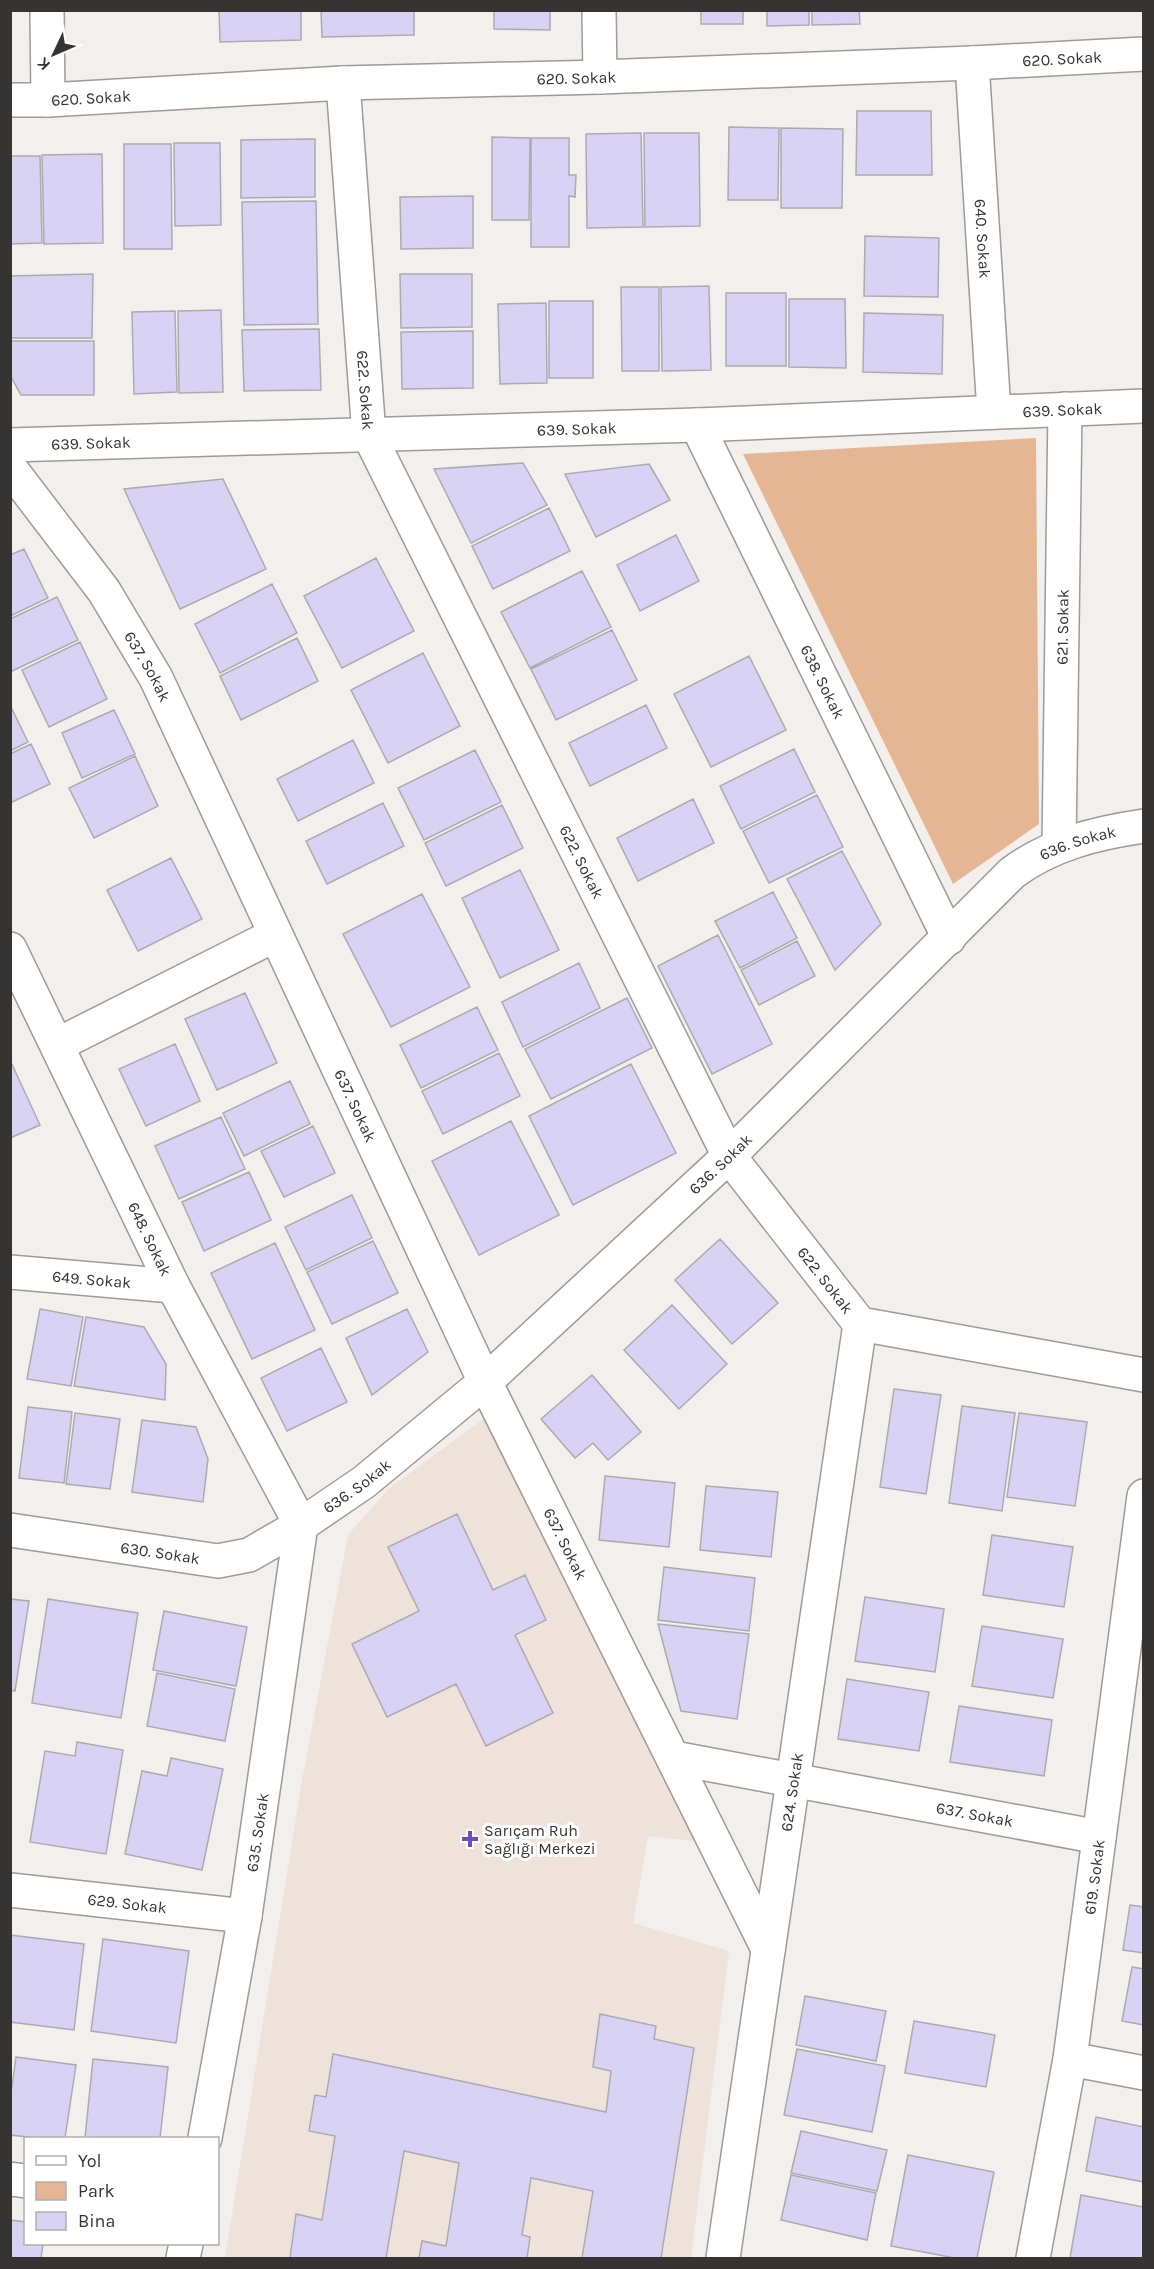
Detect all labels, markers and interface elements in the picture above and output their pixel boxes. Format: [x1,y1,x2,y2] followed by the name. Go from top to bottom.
[24,24,84,84] north arrow
[1022,47,1102,70] street label: 620. Sokak
[33,53,54,74] text: K
[536,67,617,88] street label: 620. Sokak
[51,86,131,110] street label: 620. Sokak
[971,198,995,279] street label: 640. Sokak
[353,350,378,431] street label: 622. Sokak
[1022,399,1103,421] street label: 639. Sokak
[537,418,617,440] street label: 639. Sokak
[51,432,131,454] street label: 639. Sokak
[1052,589,1073,665] street label: 621. Sokak
[120,628,175,705] street label: 637. Sokak
[796,642,849,722] street label: 638. Sokak
[555,822,608,902] street label: 622. Sokak
[1036,822,1118,864] street label: 636. Sokak
[330,1066,380,1145] street label: 637. Sokak
[685,1130,756,1198] street label: 636. Sokak
[124,1199,176,1279] street label: 648. Sokak
[793,1243,857,1318] street label: 622. Sokak
[51,1267,132,1292] street label: 649. Sokak
[319,1455,395,1517] street label: 636. Sokak
[539,1505,591,1583] street label: 637. Sokak
[119,1538,201,1568] street label: 630. Sokak
[777,1751,807,1833] street label: 624. Sokak
[242,1792,273,1873] street label: 635. Sokak
[935,1798,1015,1831] street label: 637. Sokak
[484,1821,596,1858] place label: Sarıçam Ruh Sağlığı Merkezi
[461,1830,479,1848] marker: Sarıçam Ruh Sağlığı Merkezi
[1080,1838,1109,1916] street label: 619. Sokak
[87,1890,168,1917] street label: 629. Sokak
[24,2137,219,2245] legend
[78,2150,102,2172] text: Yol
[78,2180,115,2202] text: Park
[78,2210,115,2232] text: Bina

